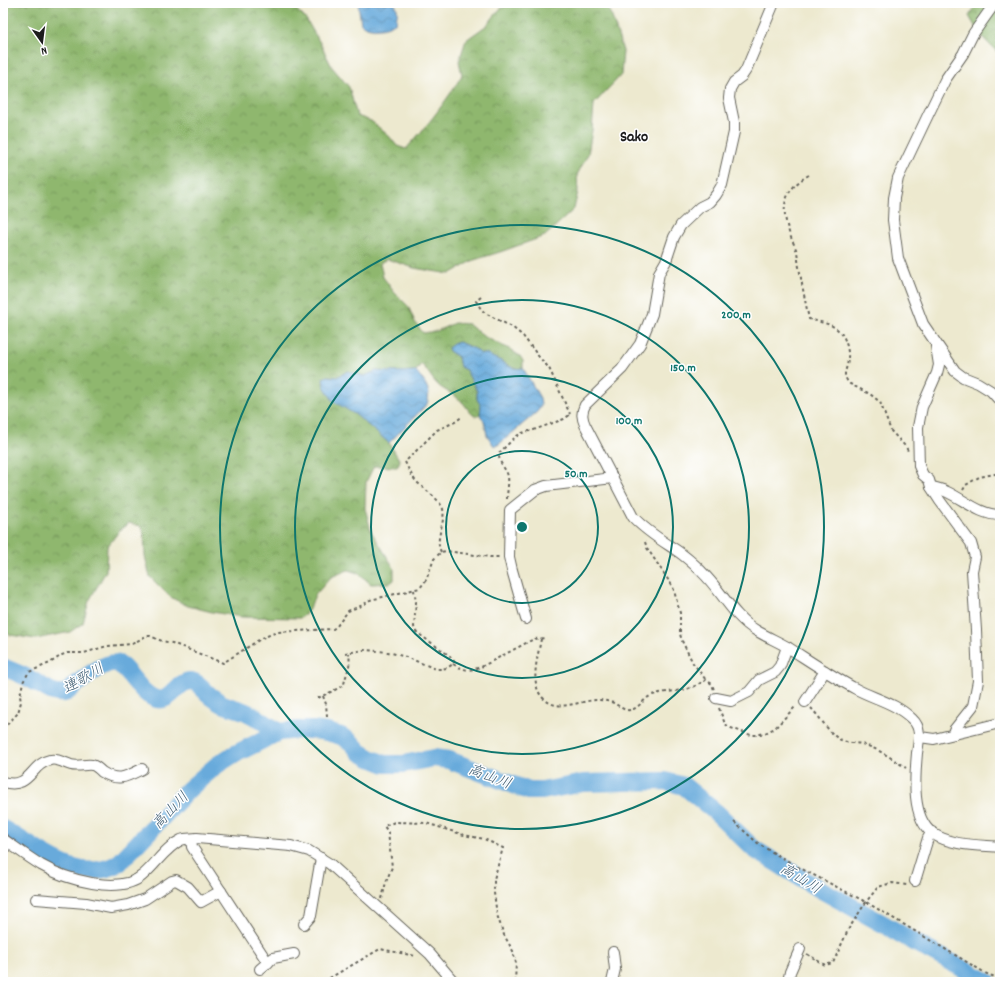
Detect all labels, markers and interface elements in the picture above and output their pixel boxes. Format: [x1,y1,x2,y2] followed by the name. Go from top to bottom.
[22,22,62,62] north arrow
[39,41,49,58] text: N
[620,126,648,149] district label: Sako
[721,307,751,324] text: 200 m
[670,360,696,377] text: 150 m
[616,413,642,430] text: 100 m
[564,466,588,483] text: 50 m
[515,520,529,534] centre of rings
[59,659,109,701] water label: 連歌川
[464,760,514,796] water label: 高山川
[148,788,195,835] water label: 高山川
[775,859,825,901] water label: 高山川

